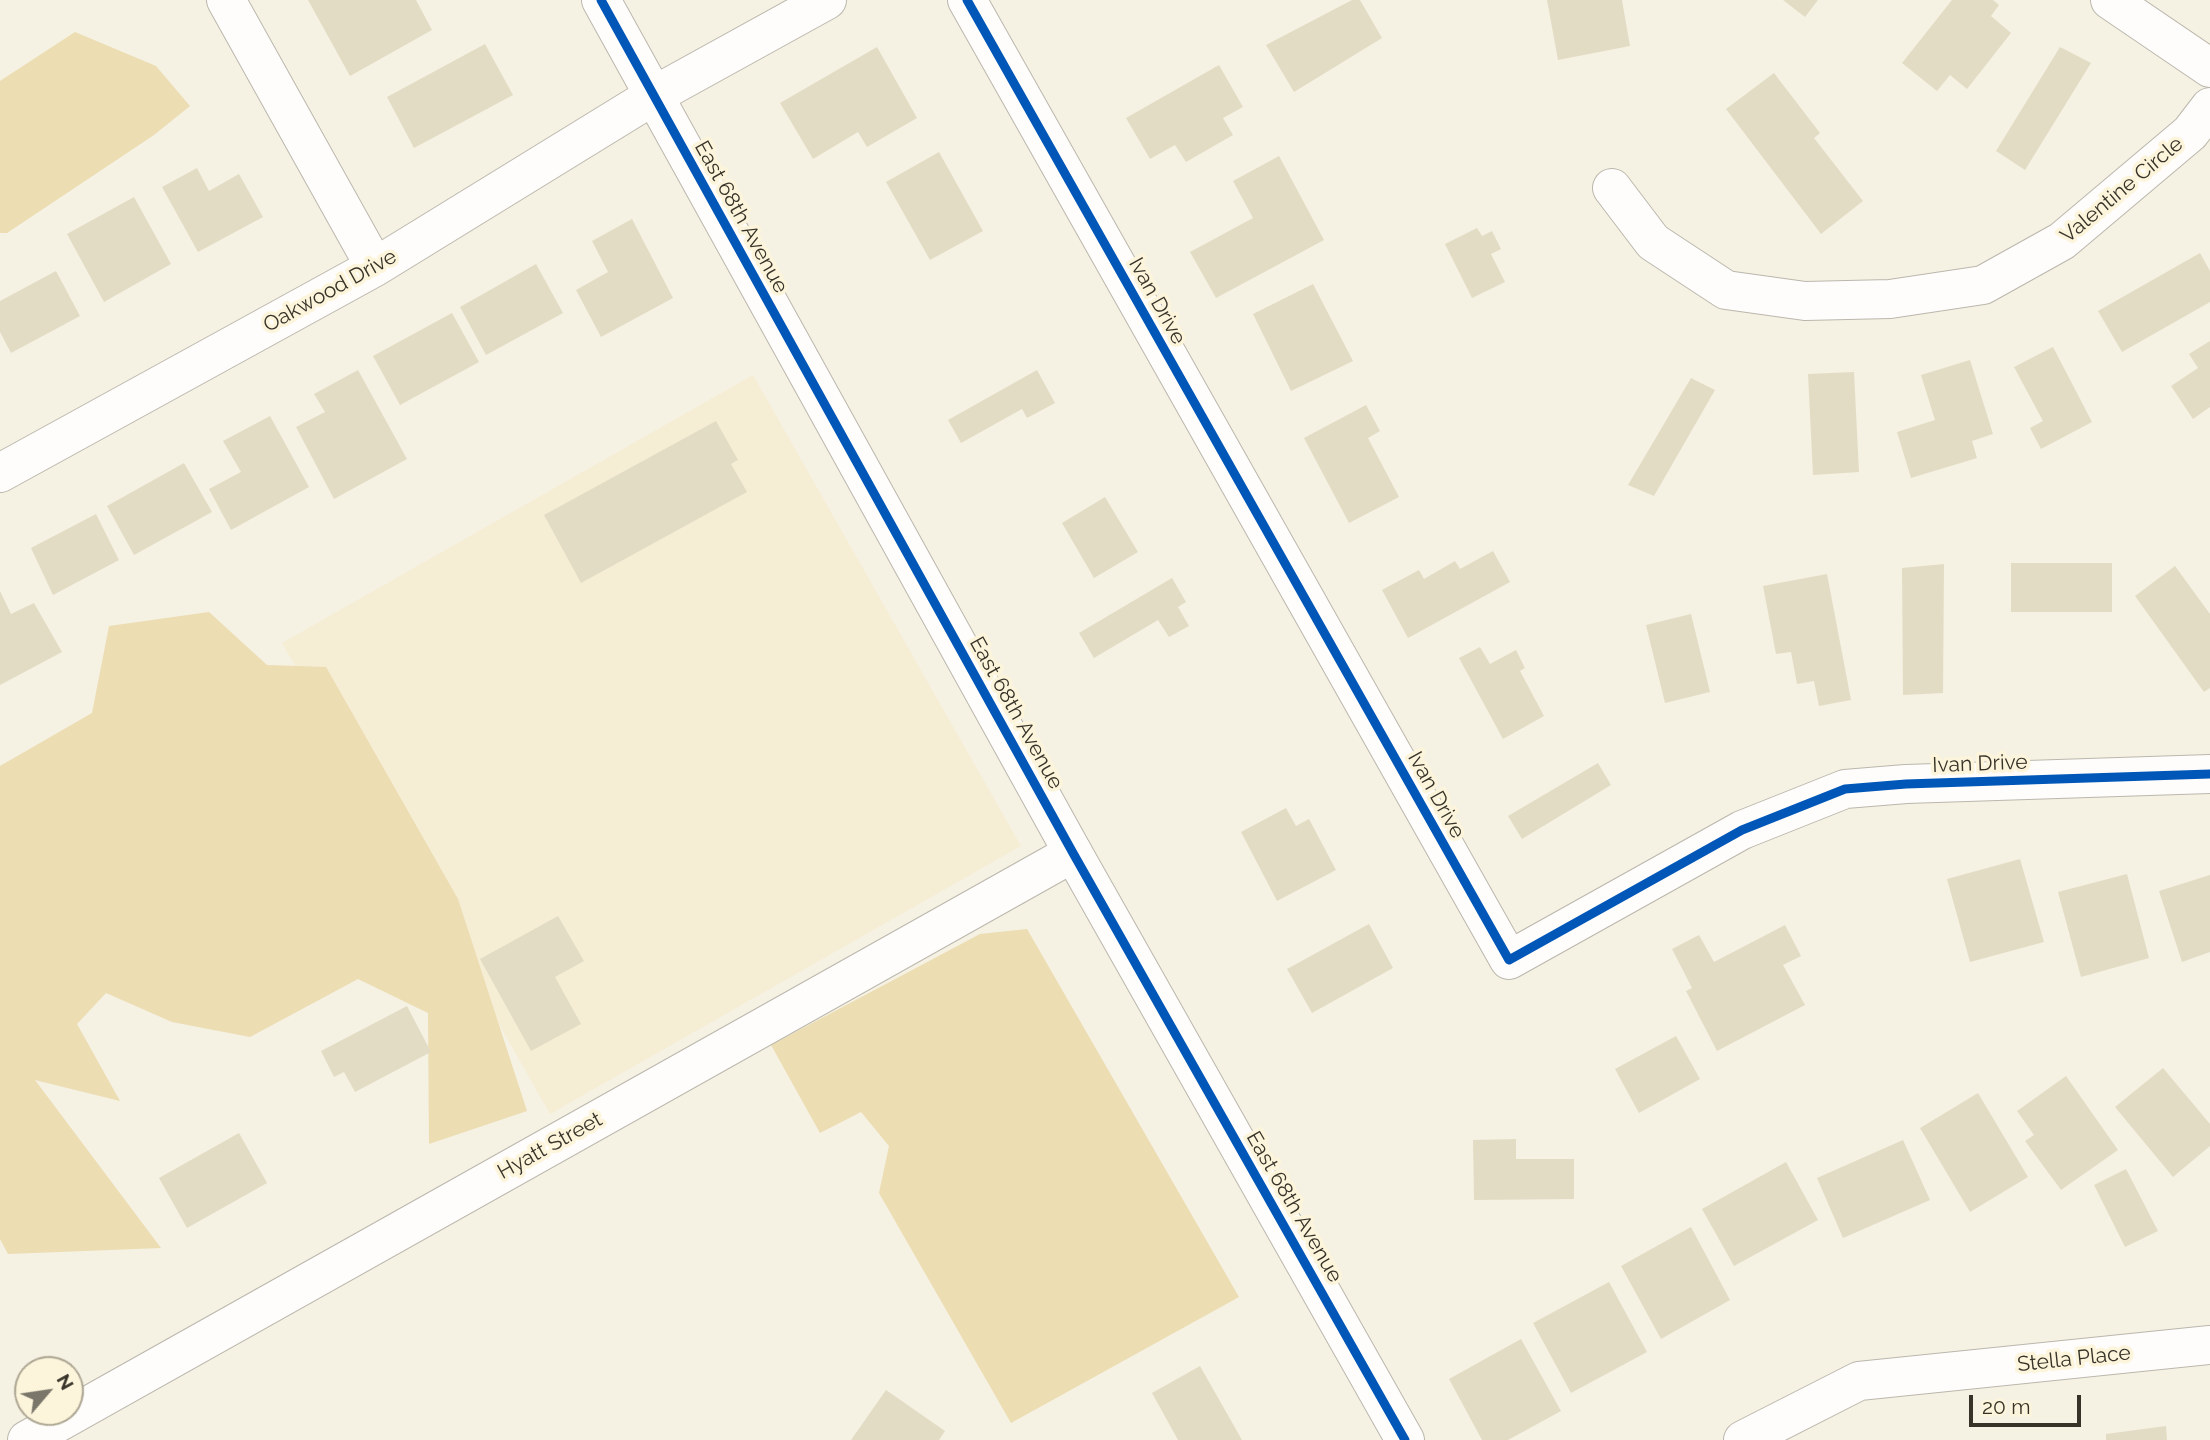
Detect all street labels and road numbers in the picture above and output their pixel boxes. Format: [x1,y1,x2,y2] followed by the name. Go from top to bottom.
[2056,132,2188,248] street label: Valentine Circle
[689,136,793,298] street label: East 68th Avenue
[259,244,401,338] street label: Oakwood Drive
[1123,253,1191,349] street label: Ivan Drive
[964,632,1068,794] street label: East 68th Avenue
[1402,747,1470,843] street label: Ivan Drive
[1932,750,2028,778] street label: Ivan Drive
[493,1107,607,1185] street label: Hyatt Street
[1241,1127,1347,1287] street label: East 68th Avenue
[2016,1341,2132,1377] street label: Stella Place

